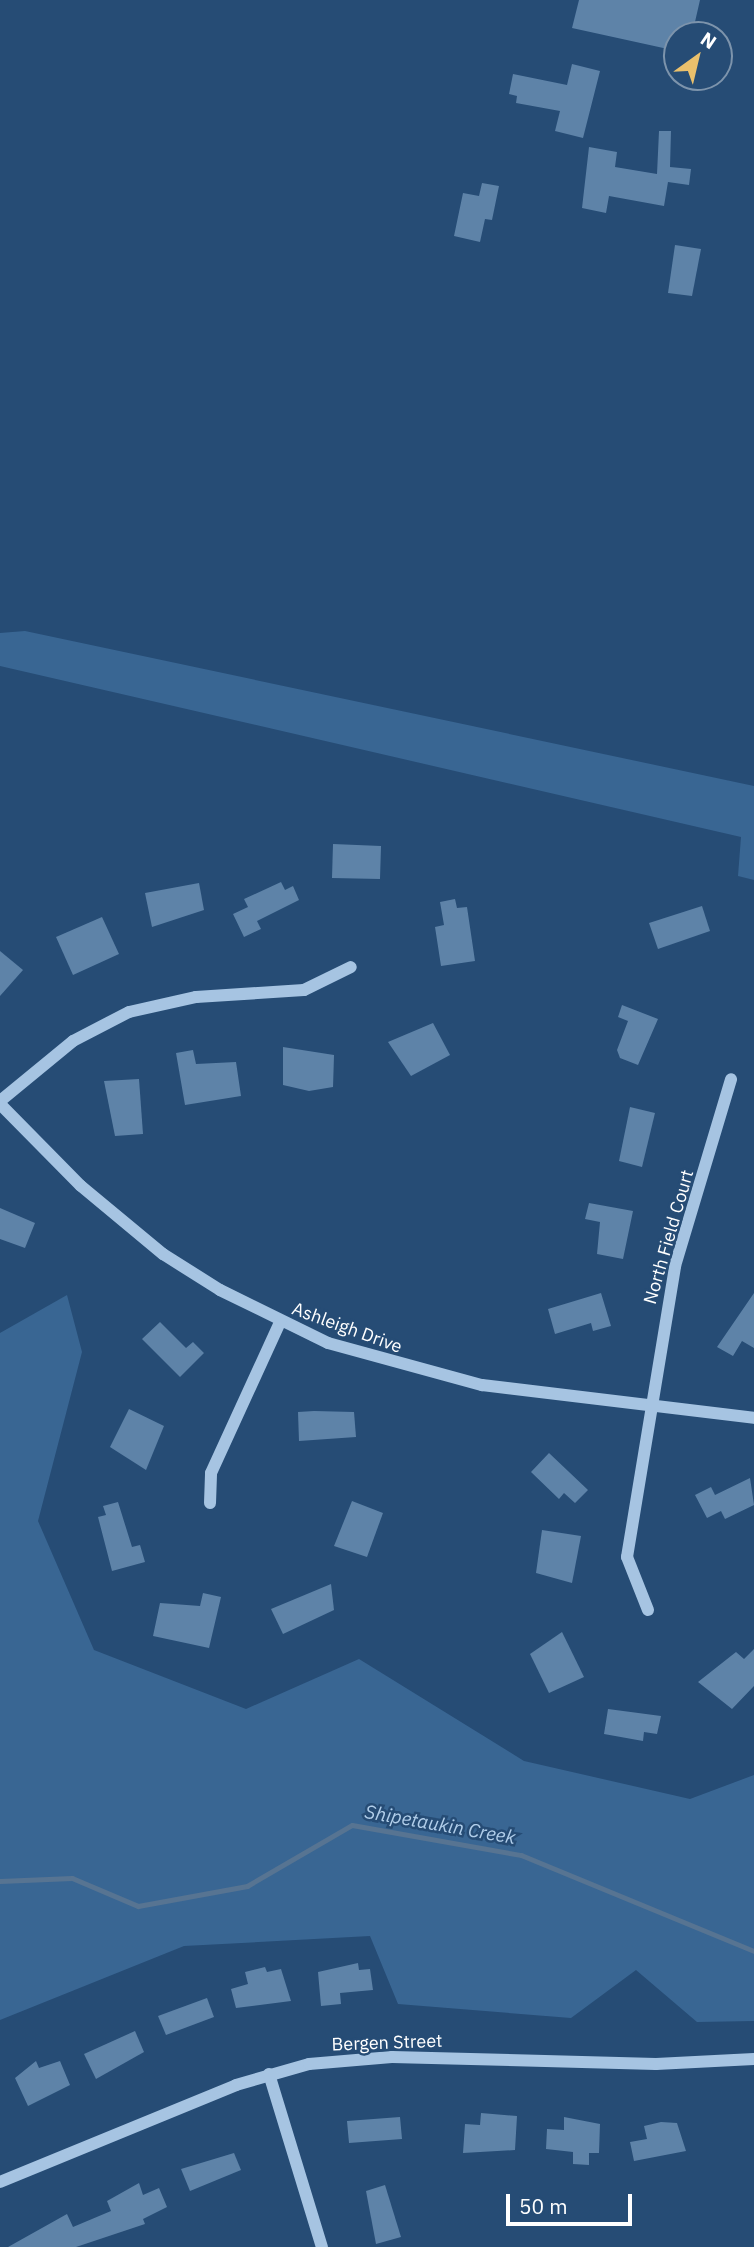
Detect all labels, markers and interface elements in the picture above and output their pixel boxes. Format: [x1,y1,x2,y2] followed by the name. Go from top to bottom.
[663,21,733,91] north arrow
[696,26,721,54] text: N
[639,1167,699,1307] street label: North Field Court
[289,1298,405,1358] street label: Ashleigh Drive
[363,1801,517,1849] water label: Shipetaukin Creek
[331,2030,443,2056] street label: Bergen Street
[509,2180,635,2224] scale bar
[519,2192,568,2220] text: 50 m

